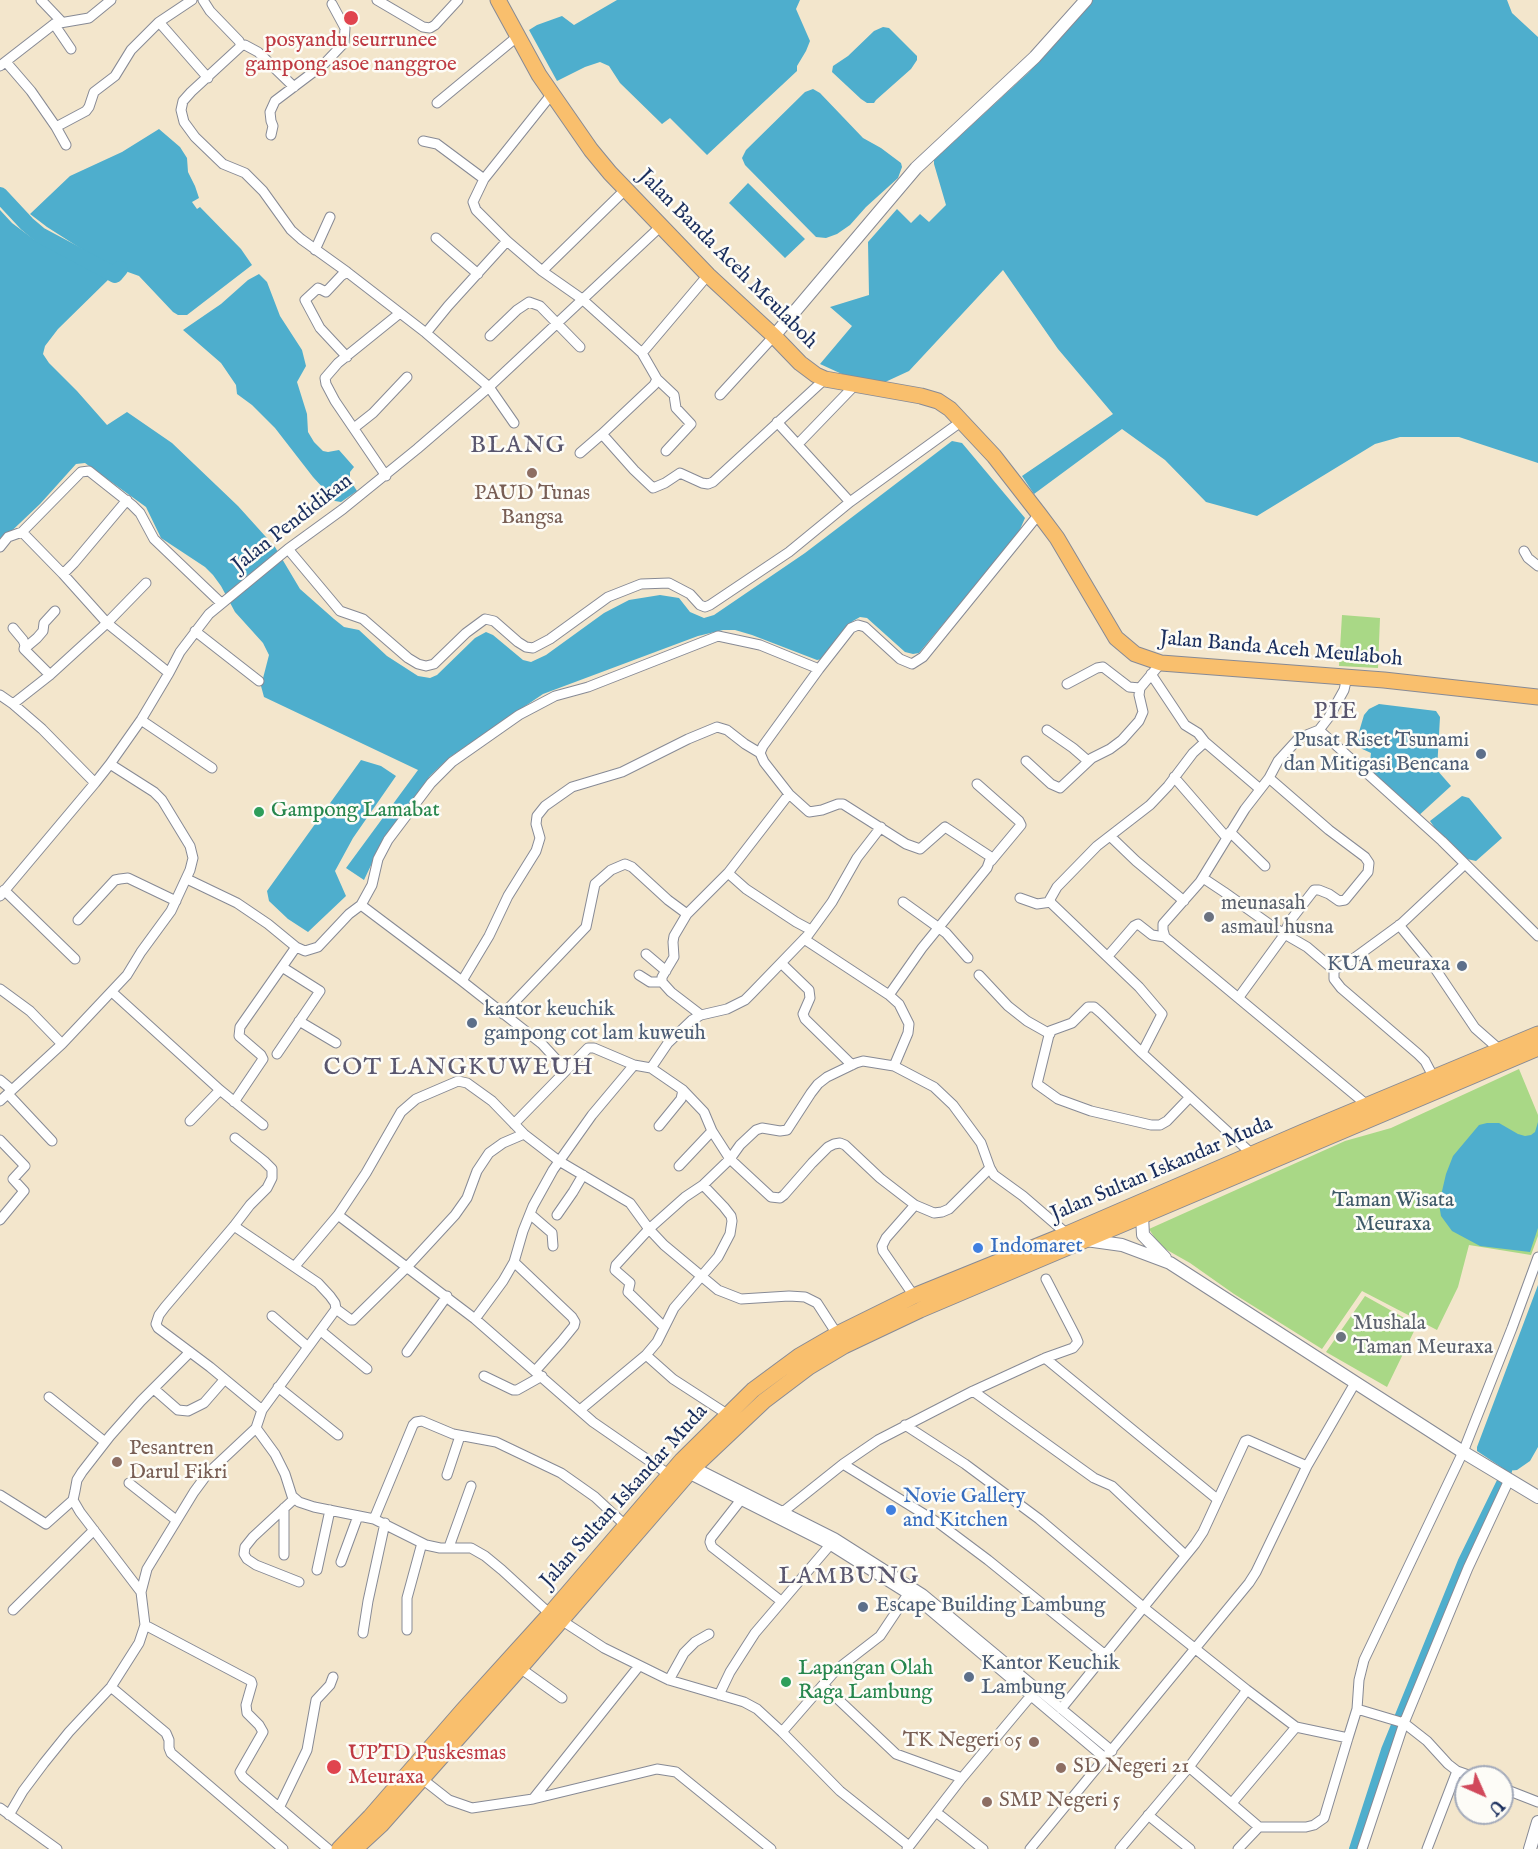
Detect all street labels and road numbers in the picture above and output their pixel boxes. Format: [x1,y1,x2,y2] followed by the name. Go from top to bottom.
[632,165,822,355] street label: Jalan Banda Aceh Meulaboh
[228,469,358,579] street label: Jalan Pendidikan
[1158,627,1404,673] street label: Jalan Banda Aceh Meulaboh
[1047,1112,1277,1228] street label: Jalan Sultan Iskandar Muda
[536,1400,714,1594] street label: Jalan Sultan Iskandar Muda

